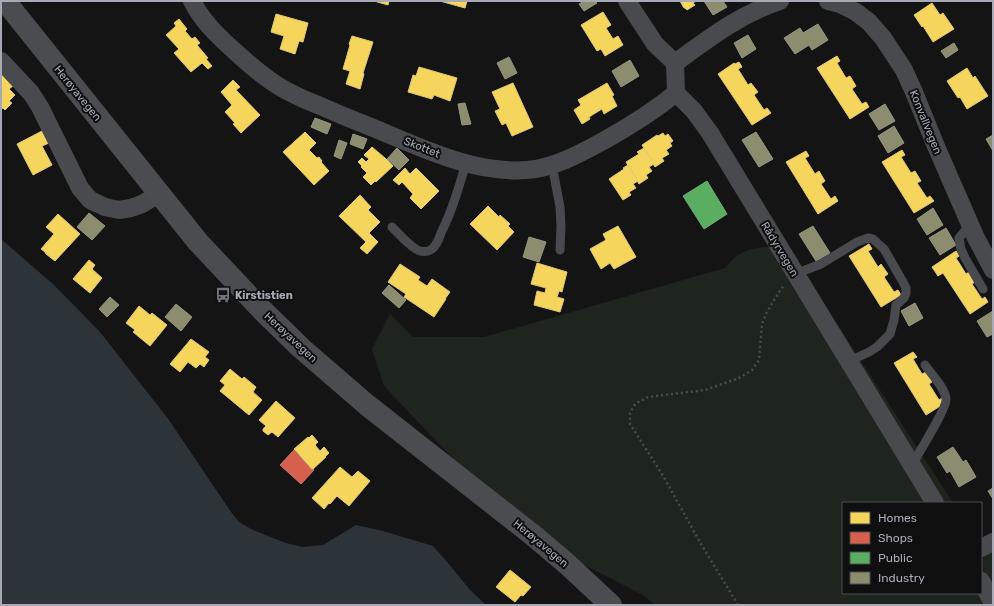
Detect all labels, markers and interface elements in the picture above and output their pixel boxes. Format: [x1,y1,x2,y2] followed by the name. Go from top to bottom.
[51,63,104,124] street label: Herøyavegen
[907,88,944,156] street label: Konvallvegen
[402,134,442,161] street label: Skottet
[758,220,801,279] street label: Rådyrvegen
[214,286,232,304] bus stop icon: Kirstistien
[235,289,293,302] place label: Kirstistien
[262,310,320,365] street label: Herøyavegen
[842,502,982,594] legend
[878,511,917,525] text: Homes
[511,517,571,570] street label: Herøyavegen
[878,531,913,545] text: Shops
[878,551,913,565] text: Public
[878,571,925,585] text: Industry

